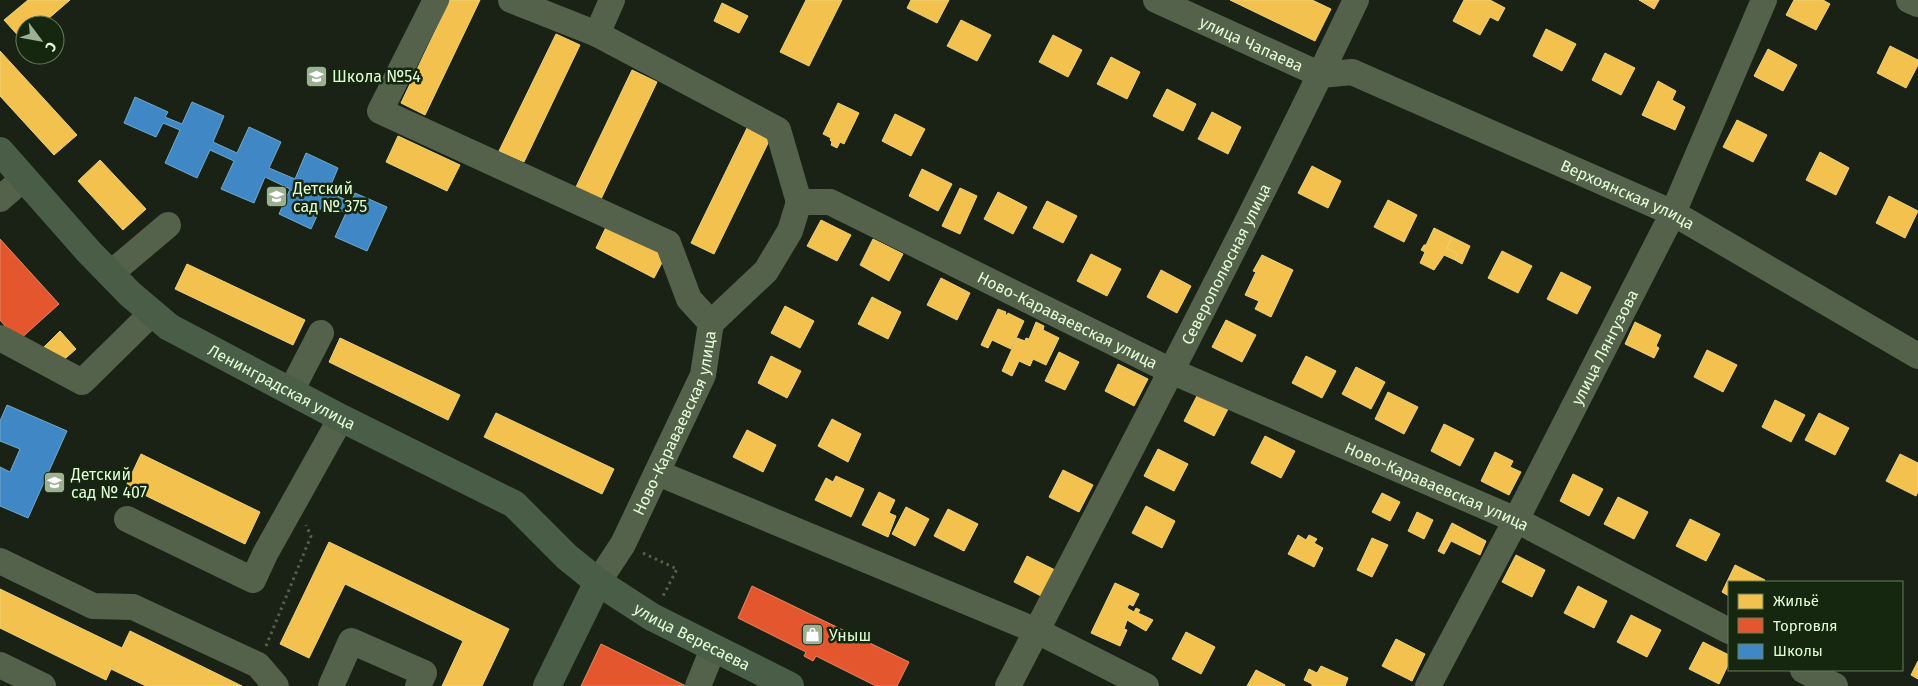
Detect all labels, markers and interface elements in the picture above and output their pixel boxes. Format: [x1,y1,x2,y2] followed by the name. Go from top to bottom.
[1197,12,1306,75] street label: улица Чапаева
[15,15,65,65] north arrow
[41,39,60,55] text: С
[304,64,328,88] school or university icon: Школа №54
[332,67,421,86] place label: Школа №54
[1558,155,1698,233] street label: Верхоянская улица
[292,179,367,216] place label: Детский сад № 375
[1177,180,1274,348] street label: Северополюсная улица
[265,185,289,209] school or university icon: Детский сад № 375
[974,267,1161,372] street label: Ново-Караваевская улица
[1567,286,1642,408] street label: улица Лянгузова
[629,329,719,518] street label: Ново-Караваевская улица
[205,340,359,433] street label: Ленинградская улица
[1342,438,1532,534] street label: Ново-Караваевская улица
[70,465,147,502] place label: Детский сад № 407
[43,471,67,495] school or university icon: Детский сад № 407
[1728,581,1903,671] legend
[1773,592,1819,610] text: Жильё
[631,598,754,674] street label: улица Вересаева
[1773,617,1838,635] text: Торговля
[801,623,825,647] shop icon: Уныш
[829,626,871,645] place label: Уныш
[1773,642,1823,660] text: Школы

